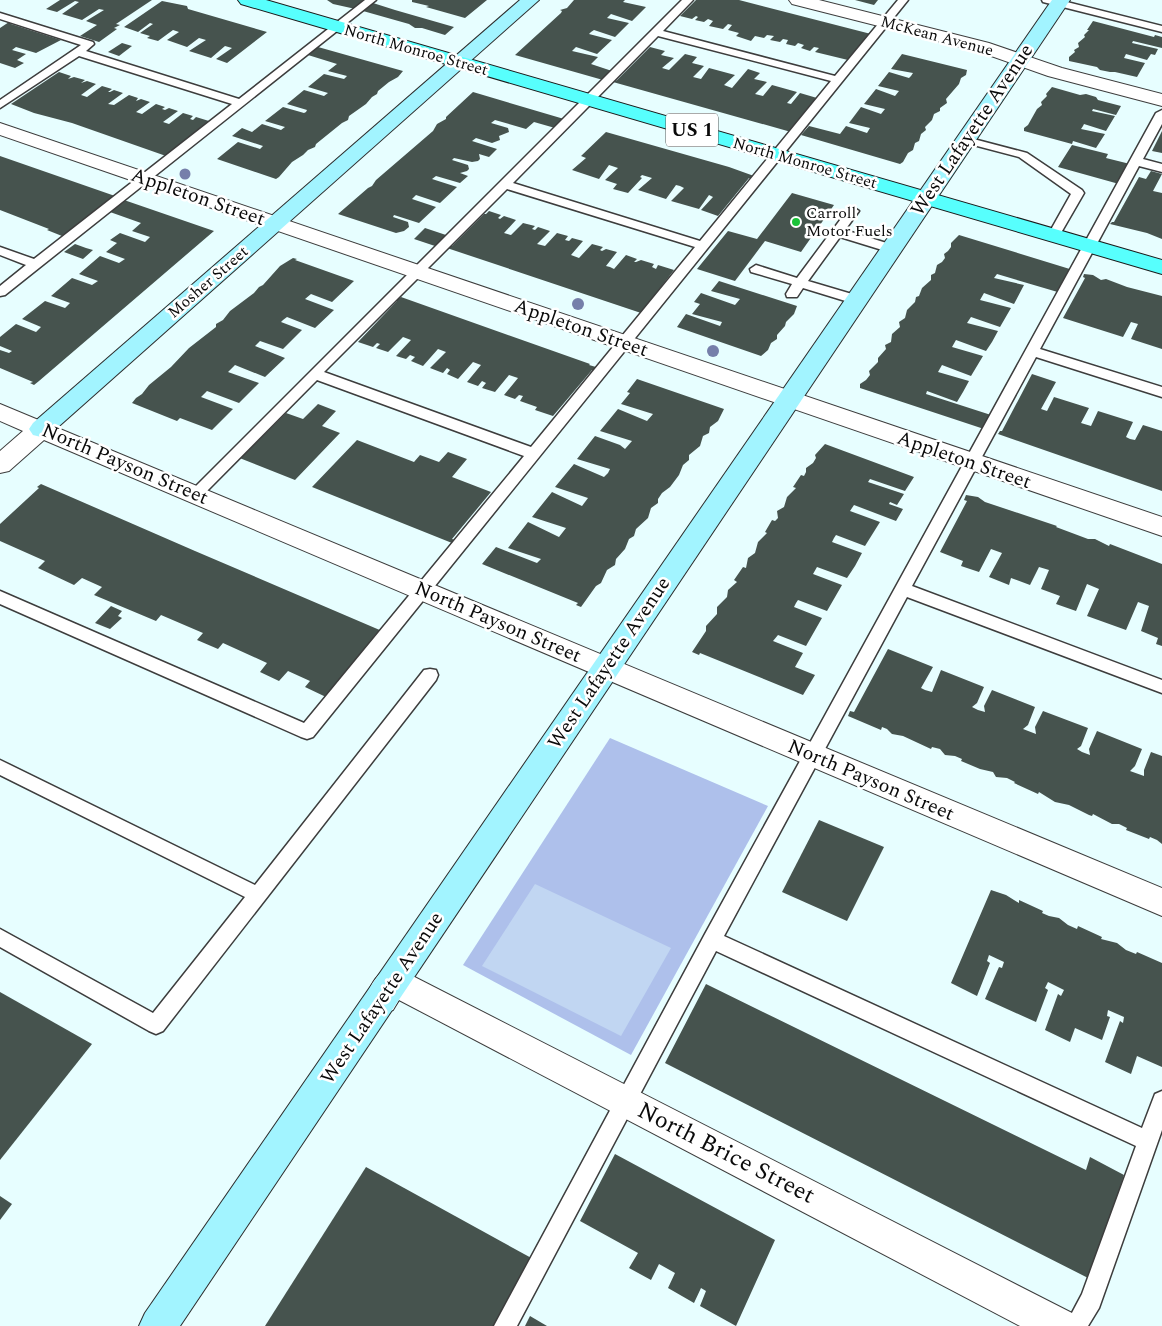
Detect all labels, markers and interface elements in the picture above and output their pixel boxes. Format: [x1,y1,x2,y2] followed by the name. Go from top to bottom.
[878,9,996,63] street label: McKean Avenue
[341,18,491,82] street label: North Monroe Street
[903,38,1041,222] street label: West Lafayette Avenue
[666,114,718,146] road number: US 1
[730,131,880,195] street label: North Monroe Street
[127,160,269,234] street label: Appleton Street
[806,201,893,243] place label: Carroll Motor Fuels
[790,216,802,228] marker: Carroll Motor Fuels
[162,240,254,324] street label: Mosher Street
[510,291,652,365] street label: Appleton Street
[37,415,213,513] street label: North Payson Street
[893,423,1035,497] street label: Appleton Street
[540,571,678,755] street label: West Lafayette Avenue
[410,573,586,671] street label: North Payson Street
[783,731,959,829] street label: North Payson Street
[313,906,451,1090] street label: West Lafayette Avenue
[631,1093,821,1213] street label: North Brice Street

